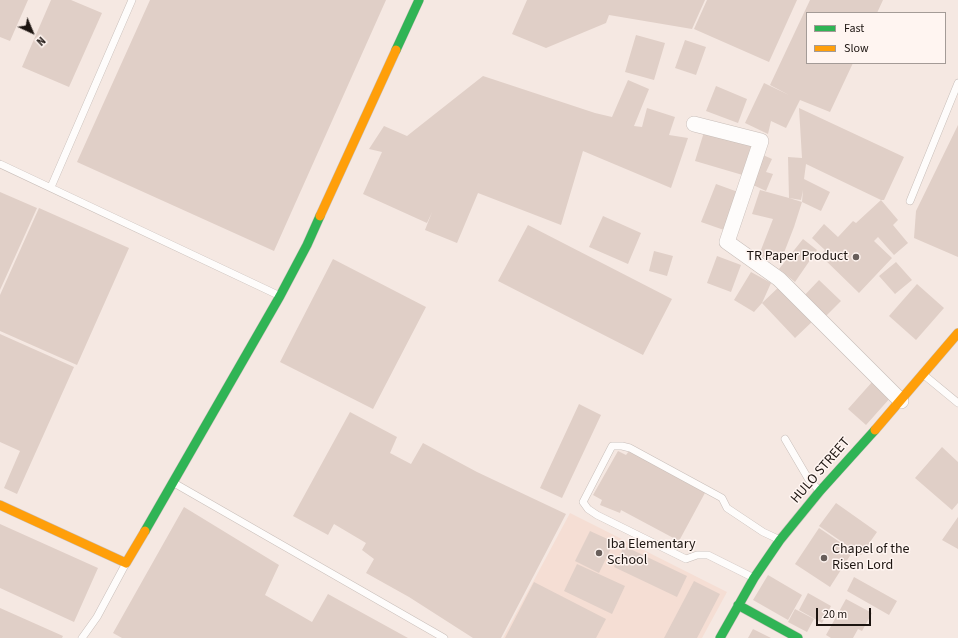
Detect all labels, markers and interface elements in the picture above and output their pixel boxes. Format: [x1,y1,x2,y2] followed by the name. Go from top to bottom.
[12,12,52,52] north arrow
[806,12,946,64] legend
[844,20,864,37] text: Fast
[33,33,49,49] text: N
[844,40,869,57] text: Slow
[746,249,848,265] place label: TR Paper Product
[851,252,861,262] marker: TR Paper Product
[788,435,854,507] street label: HULO STREET
[607,537,695,570] place label: Iba Elementary School
[832,542,909,574] place label: Chapel of the Risen Lord
[594,548,604,558] marker: Iba Elementary School
[819,553,829,563] marker: Chapel of the Risen Lord
[818,600,873,626] scale bar
[823,606,847,623] text: 20 m

